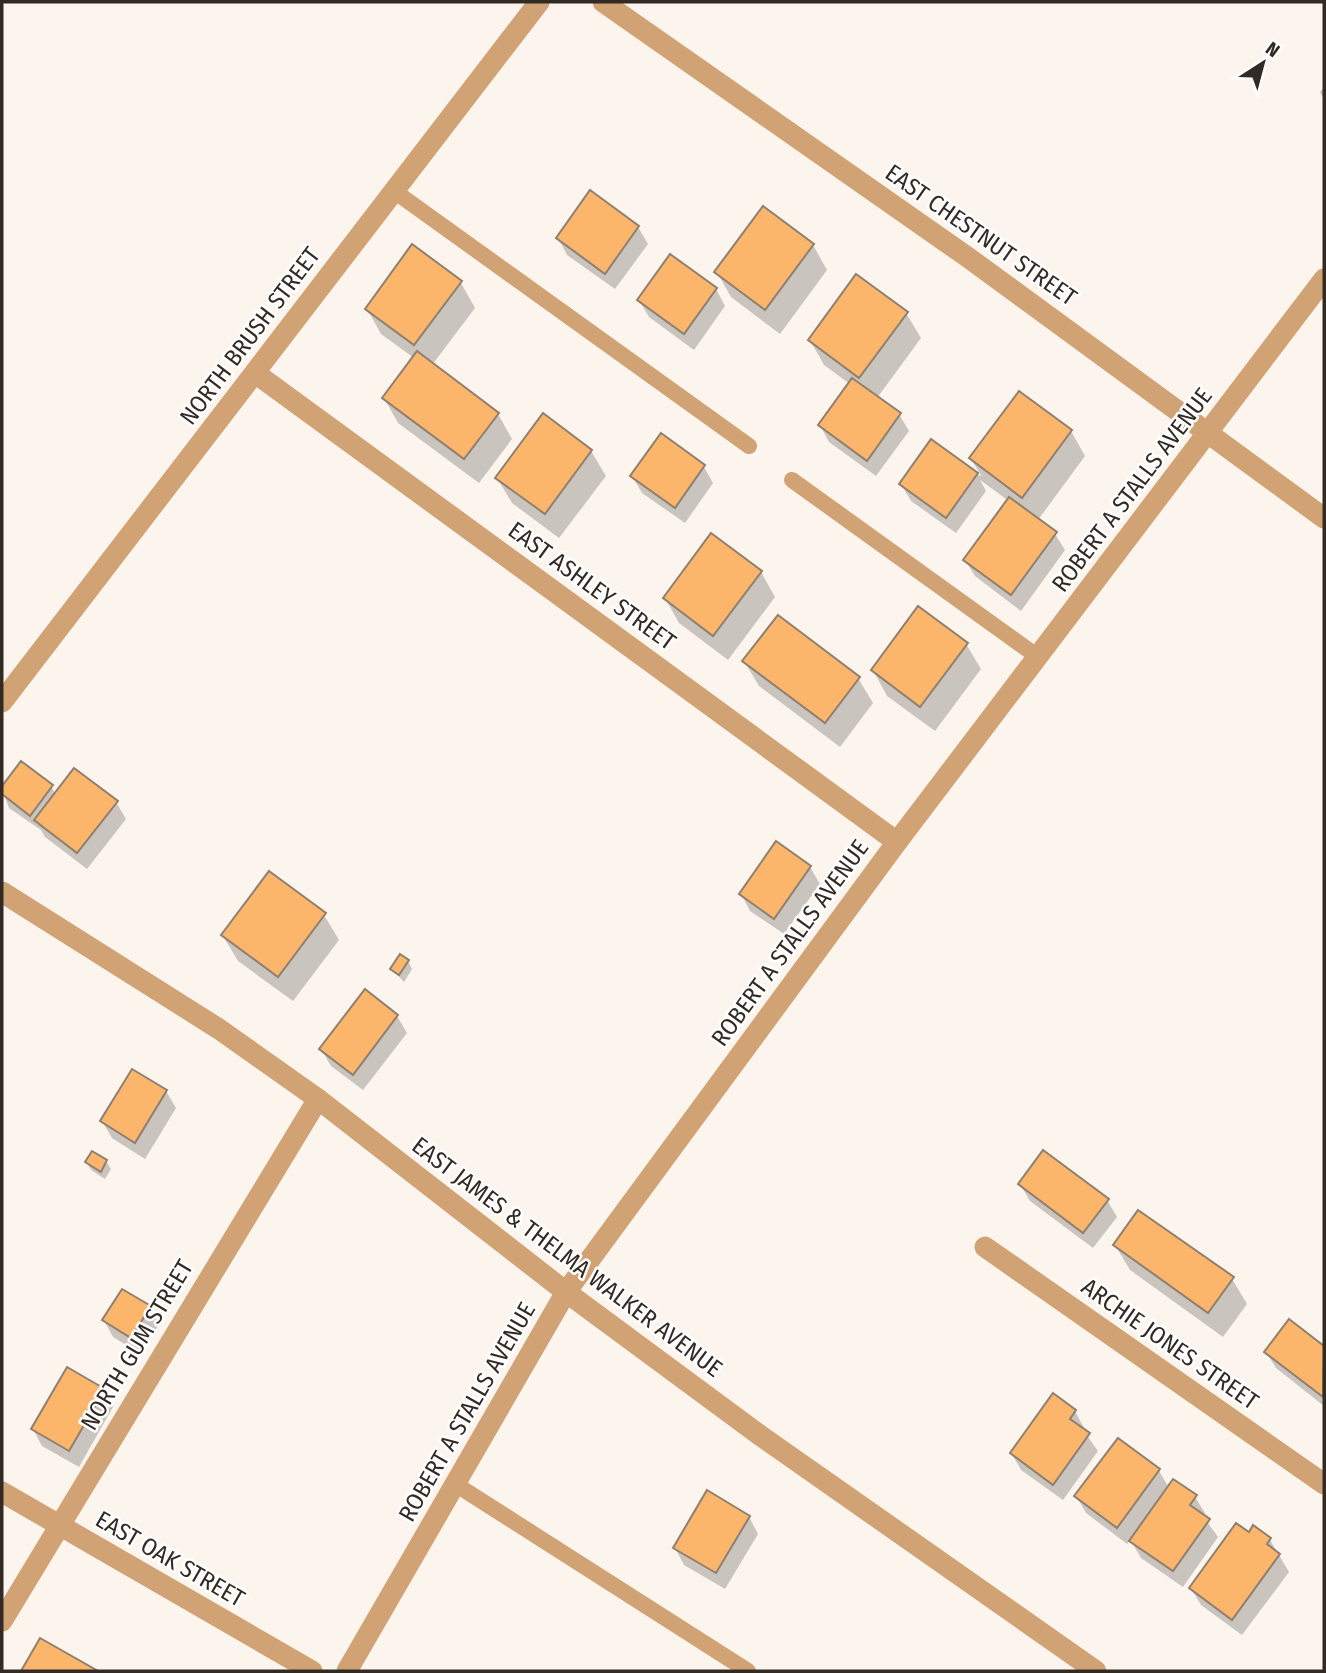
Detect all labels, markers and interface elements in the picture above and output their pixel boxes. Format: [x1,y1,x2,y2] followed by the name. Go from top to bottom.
[1228,28,1298,98] north arrow
[1261,37,1284,62] text: N
[880,158,1082,312] street label: EAST CHESTNUT STREET
[174,242,326,430] street label: NORTH BRUSH STREET
[1046,383,1218,597] street label: ROBERT A STALLS AVENUE
[503,516,681,656] street label: EAST ASHLEY STREET
[706,834,874,1052] street label: ROBERT A STALLS AVENUE
[407,1131,727,1383] street label: EAST JAMES & THELMA WALKER AVENUE
[75,1255,199,1435] street label: NORTH GUM STREET
[1076,1272,1264,1416] street label: ARCHIE JONES STREET
[393,1298,541,1526] street label: ROBERT A STALLS AVENUE
[91,1505,249,1613] street label: EAST OAK STREET

